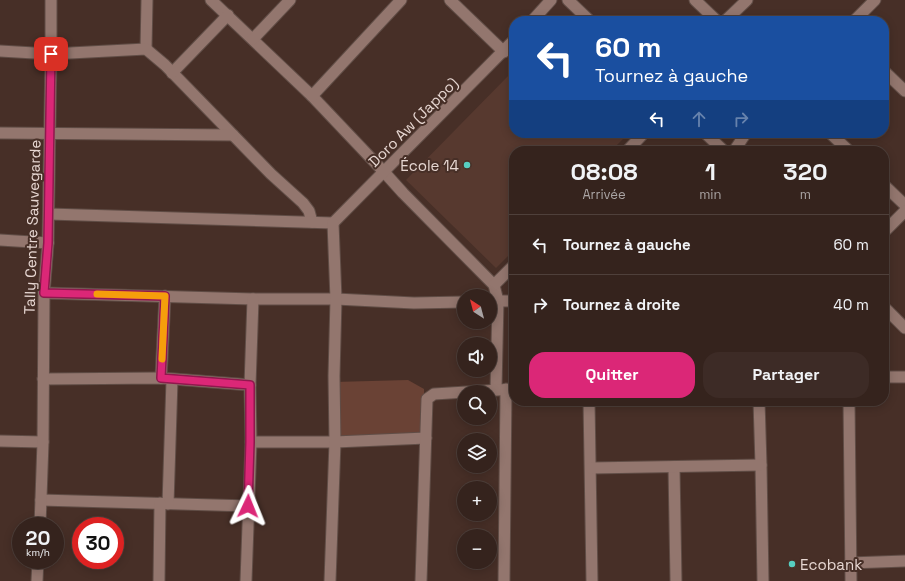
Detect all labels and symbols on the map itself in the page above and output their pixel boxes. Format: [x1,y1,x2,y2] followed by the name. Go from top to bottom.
[34,37,68,71] pin
[364,73,463,172] street label: Doro Aw (Jappo)
[19,139,45,315] street label: Tally Centre Sauvegarde
[400,156,459,175] place label: École 14
[462,160,472,170] marker: École 14
[457,289,497,329] north arrow
[227,485,269,527] position arrow
[72,517,124,569] speed limit sign: 30
[800,555,862,574] place label: Ecobank
[787,559,797,569] marker: Ecobank

